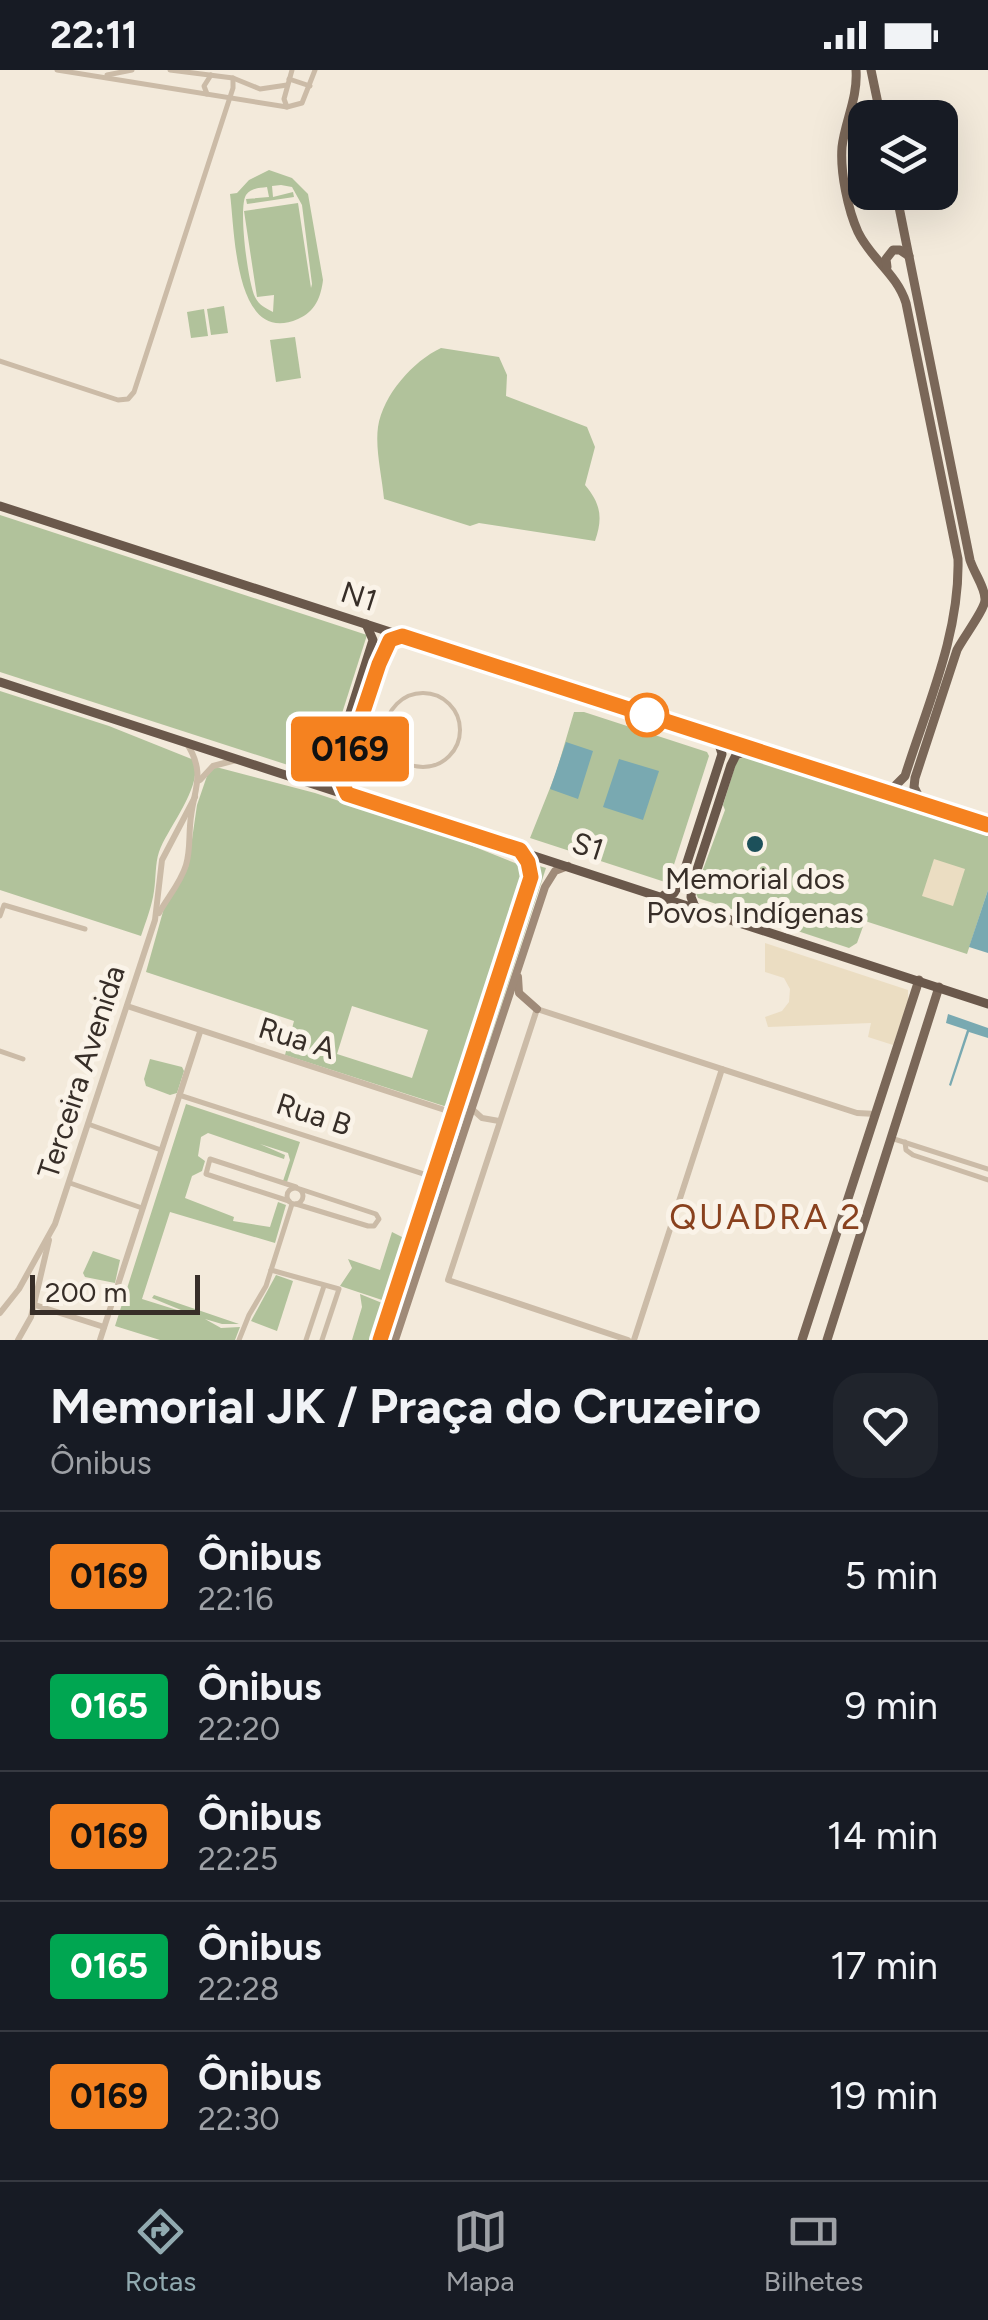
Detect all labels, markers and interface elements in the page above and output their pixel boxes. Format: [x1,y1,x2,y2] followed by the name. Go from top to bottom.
[50,12,138,58] text: 22:11
[848,100,958,210] map controls
[848,100,958,210] button: layers
[336,573,382,619] street label: N1
[626,694,668,736] unlabelled marker
[280,716,420,782] line badge: 0169
[311,728,389,770] text: 0169
[568,824,608,868] street label: S1
[744,833,766,855] marker: Memorial dos Povos Indígenas
[646,860,864,931] place label: Memorial dos Povos Indígenas
[29,961,133,1183] street label: Terceira Avenida
[254,1009,341,1067] street label: Rua A
[272,1085,356,1143] street label: Rua B
[669,1196,863,1238] district label: QUADRA 2
[30,1270,200,1314] scale bar
[45,1275,127,1309] text: 200 m
[833,1373,938,1478] button: heart
[50,1377,761,1435] text: Memorial JK / Praça do Cruzeiro
[50,1444,152,1482] text: Ônibus
[198,1534,321,1580] text: Ônibus
[844,1553,938,1599] text: 5 min
[70,1555,148,1597] text: 0169
[198,1580,273,1618] text: 22:16
[198,1664,321,1710] text: Ônibus
[845,1683,938,1729] text: 9 min
[70,1685,148,1727] text: 0165
[198,1710,280,1748] text: 22:20
[198,1794,321,1840] text: Ônibus
[827,1813,938,1859] text: 14 min
[70,1815,148,1857] text: 0169
[198,1840,278,1878] text: 22:25
[198,1924,321,1970] text: Ônibus
[830,1943,938,1989] text: 17 min
[70,1945,148,1987] text: 0165
[198,1970,280,2008] text: 22:28
[198,2054,321,2100] text: Ônibus
[829,2073,938,2119] text: 19 min
[70,2075,148,2117] text: 0169
[198,2100,280,2138] text: 22:30
[125,2204,196,2298] tab: Rotas
[446,2204,514,2298] tab: Mapa
[764,2204,863,2298] tab: Bilhetes

